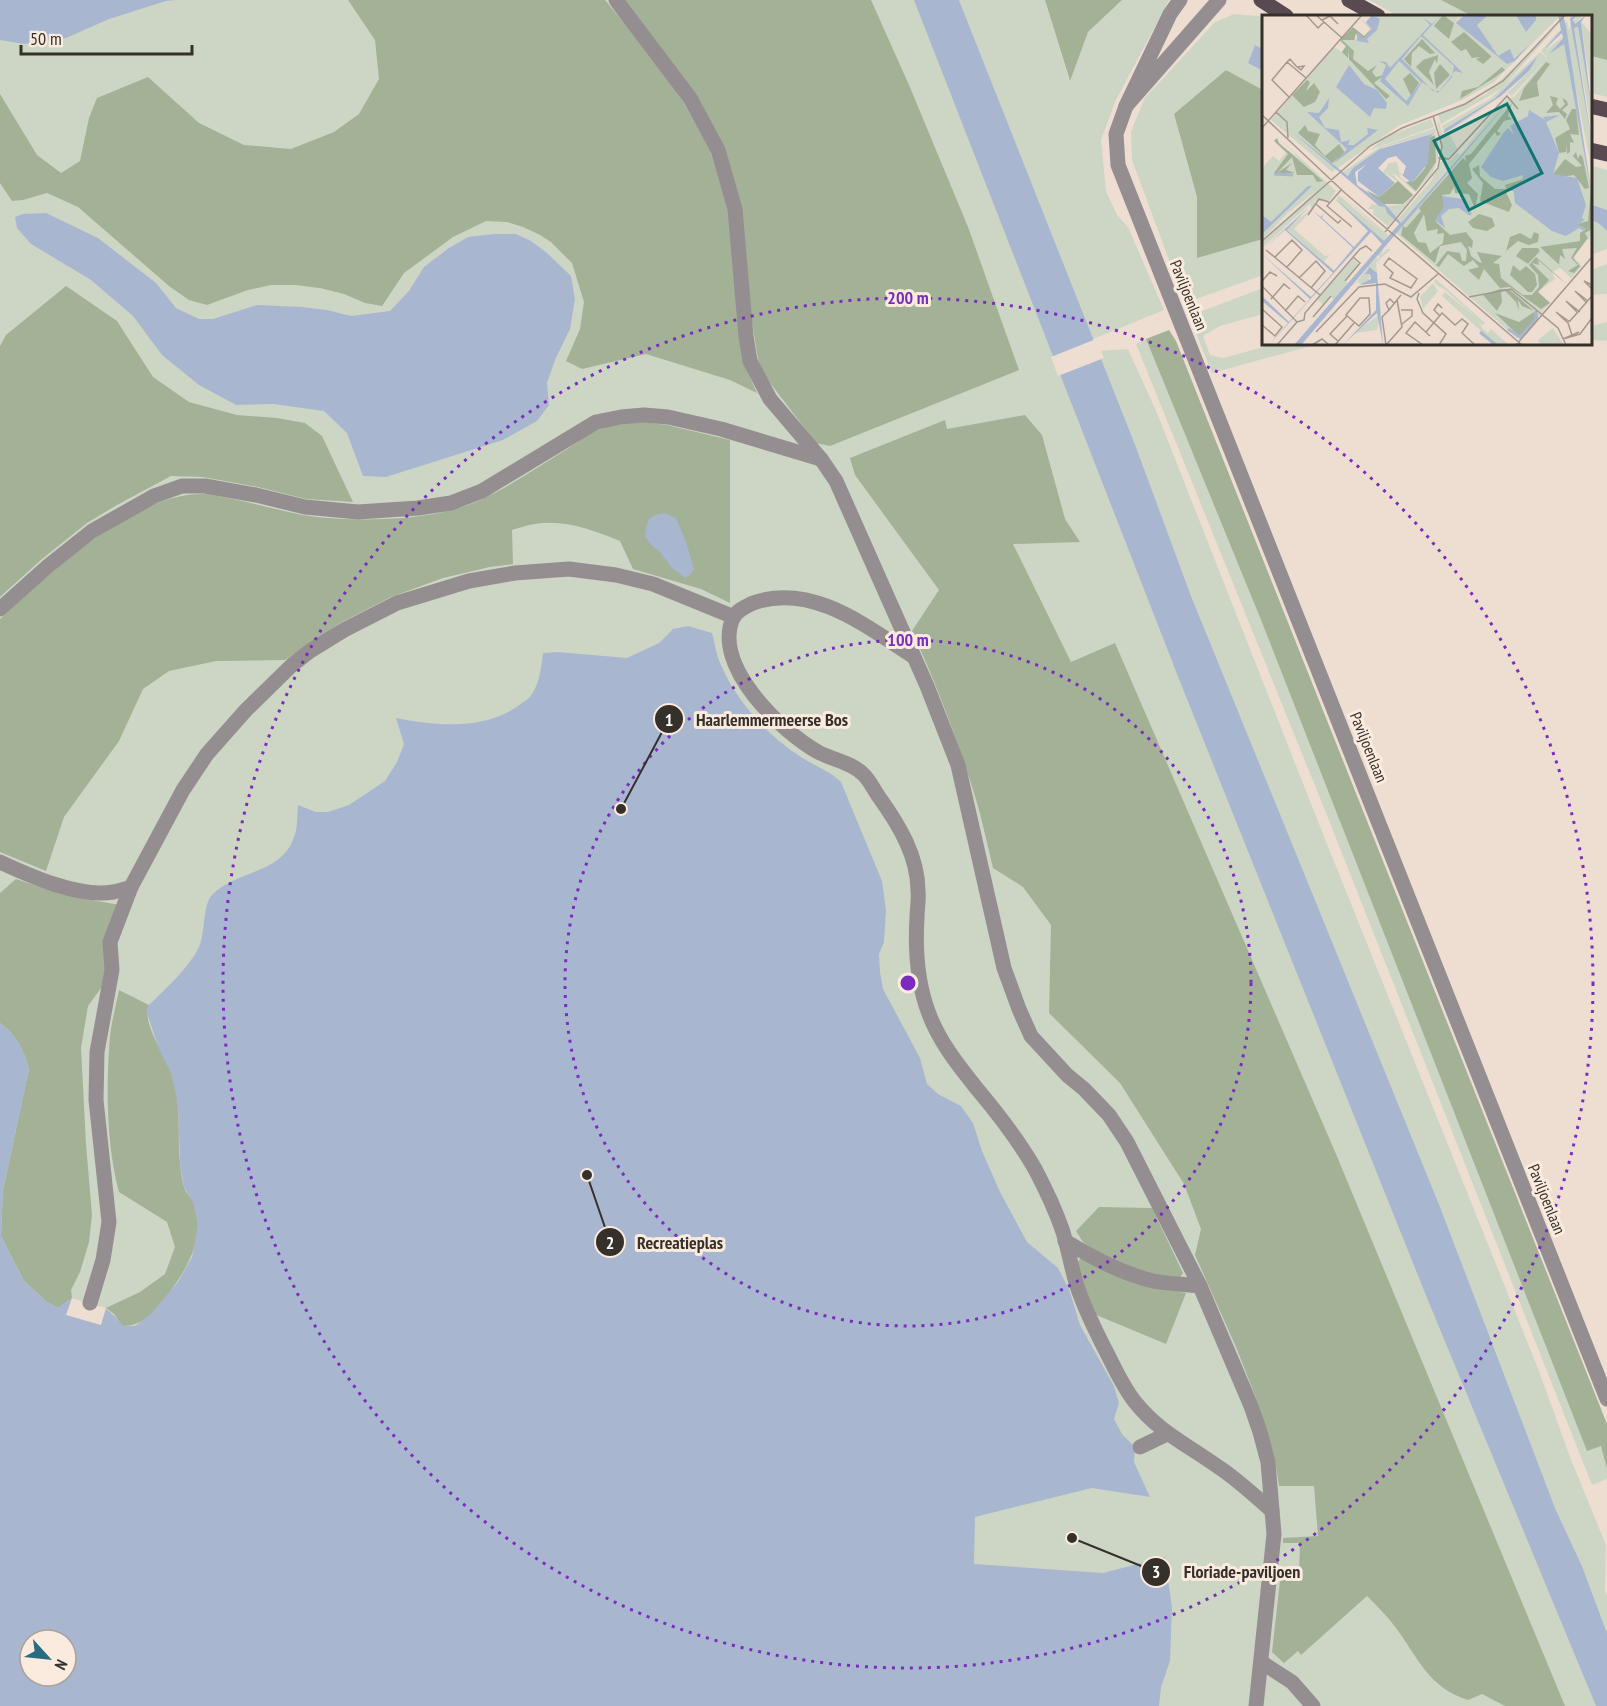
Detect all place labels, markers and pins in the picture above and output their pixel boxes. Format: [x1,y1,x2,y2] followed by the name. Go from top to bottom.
[654,701,860,737] callout: Haarlemmermeerse Bos
[898,973,918,993] centre of rings
[595,1224,735,1260] callout: Recreatieplas
[1141,1554,1312,1590] callout: Floriade-paviljoen

